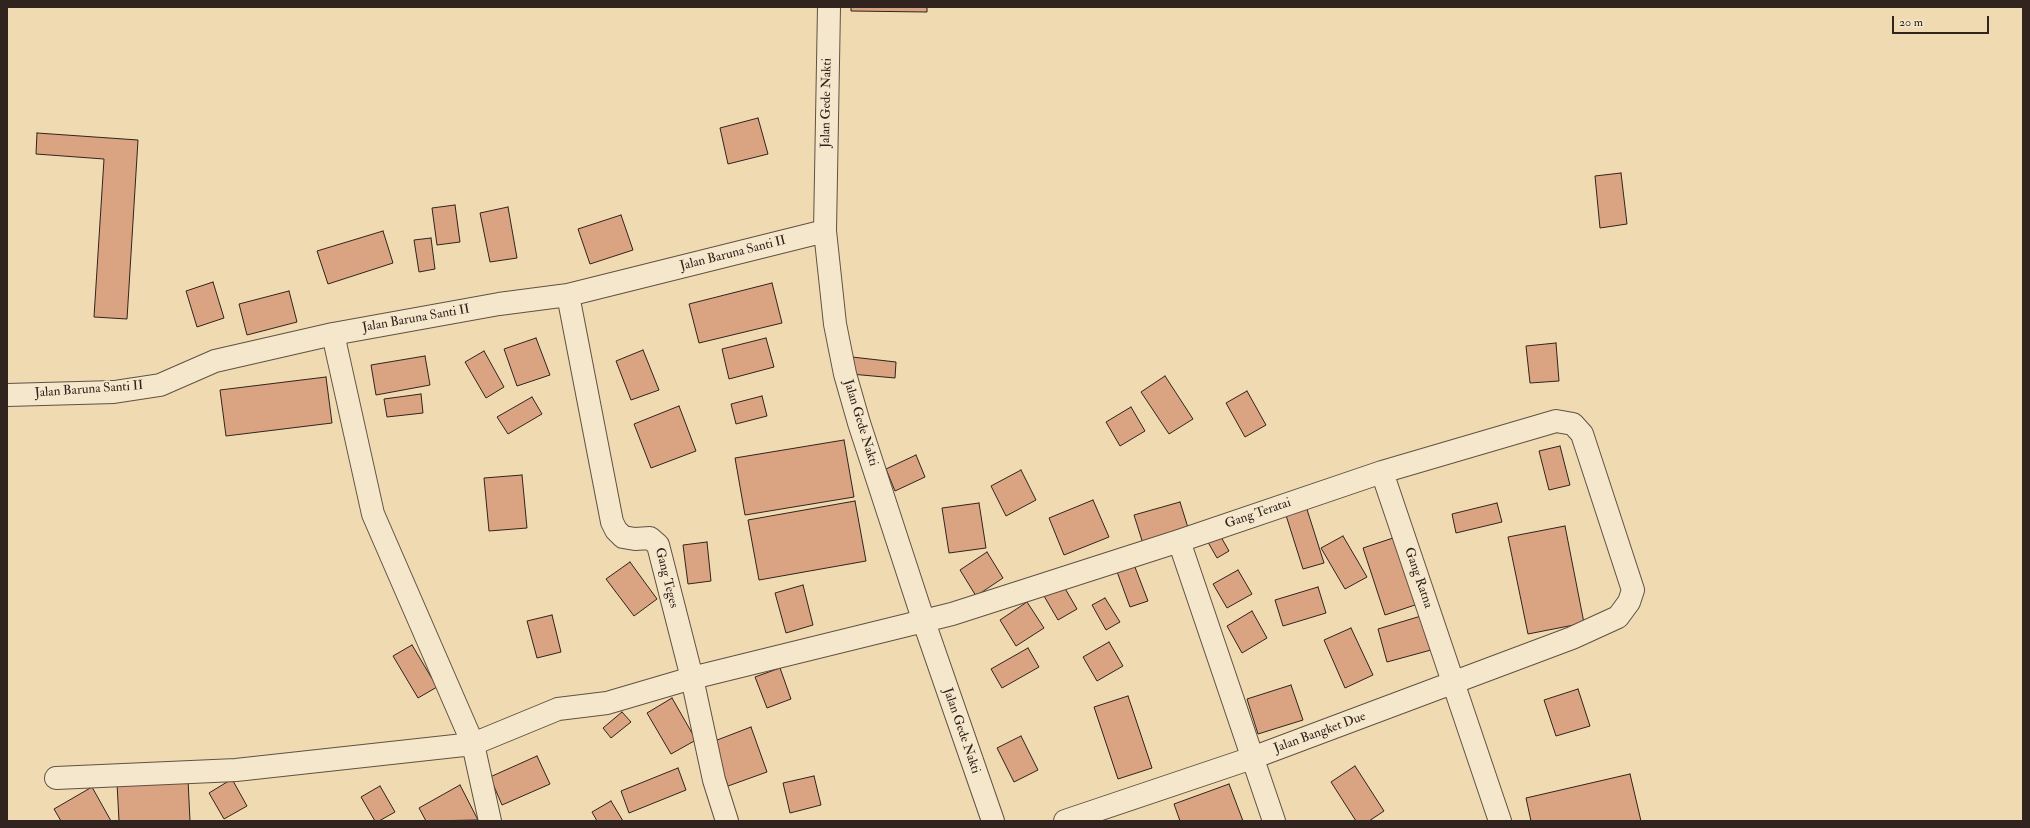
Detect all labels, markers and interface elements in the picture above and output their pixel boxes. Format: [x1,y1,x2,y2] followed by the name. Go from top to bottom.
[1894,8,1991,34] scale bar
[1899,15,1923,30] text: 20 m
[818,58,836,148] street label: Jalan Gede Nakti
[678,233,788,275] street label: Jalan Baruna Santi II
[361,302,471,336] street label: Jalan Baruna Santi II
[34,378,144,402] street label: Jalan Baruna Santi II
[839,378,881,468] street label: Jalan Gede Nakti
[1223,495,1293,533] street label: Gang Teratai
[651,546,681,610] street label: Gang Teges
[1400,546,1436,610] street label: Gang Ratna
[939,686,983,776] street label: Jalan Gede Nakti
[1272,709,1368,757] street label: Jalan Bangket Due

